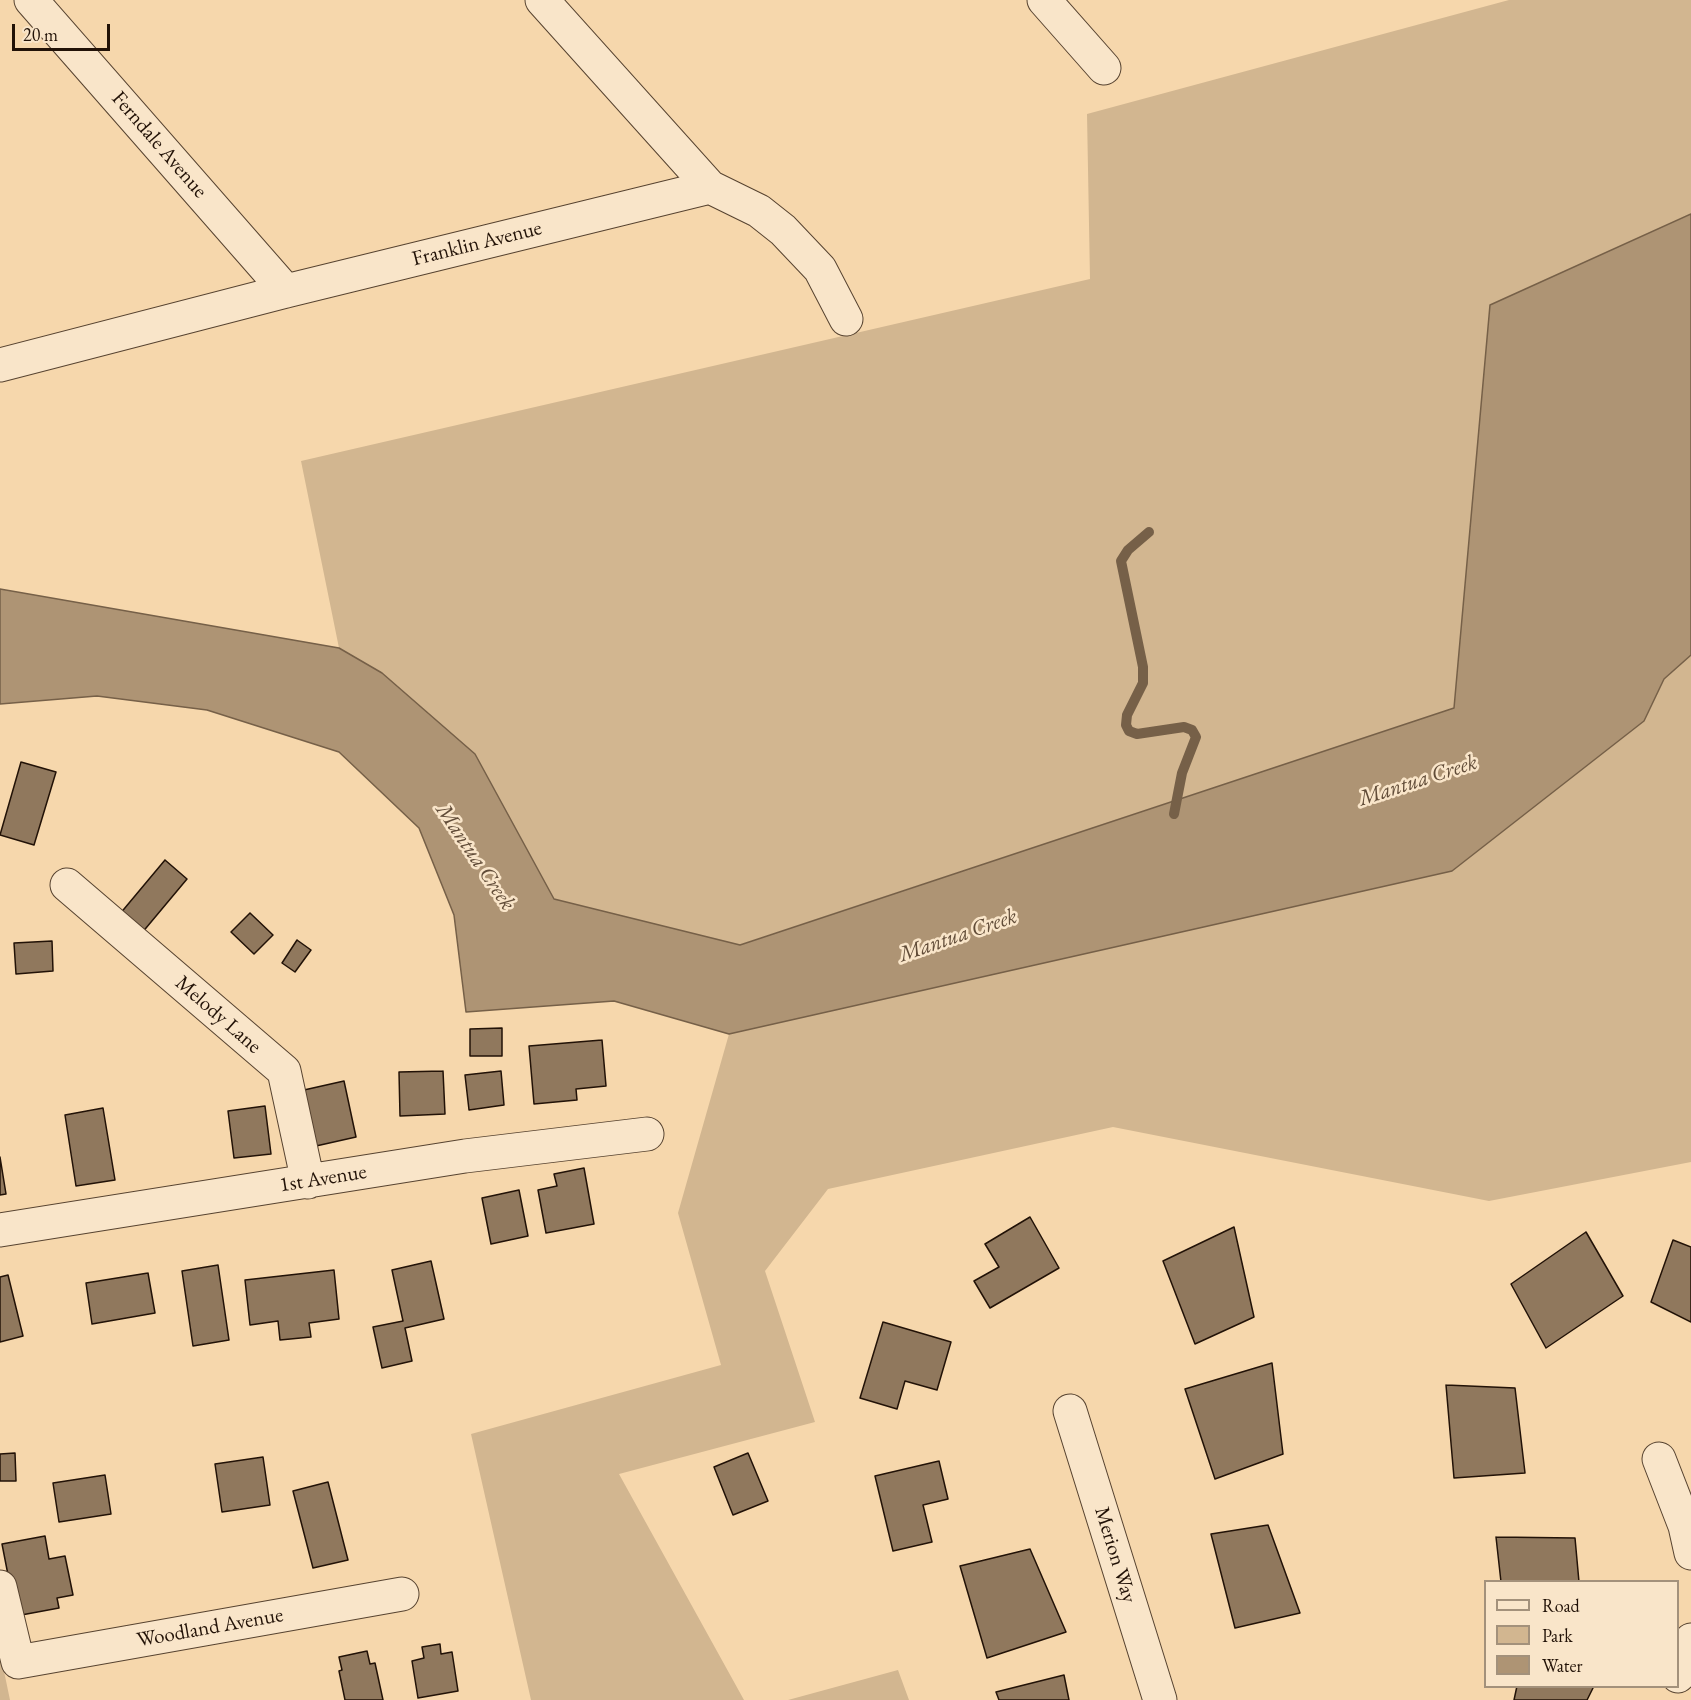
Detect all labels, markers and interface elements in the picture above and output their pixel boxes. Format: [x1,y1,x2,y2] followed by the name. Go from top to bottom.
[15,12,112,50] scale bar
[23,23,58,46] text: 20 m
[106,87,212,203] street label: Ferndale Avenue
[410,216,544,272] street label: Franklin Avenue
[1355,749,1481,813] water label: Mantua Creek
[430,799,520,915] water label: Mantua Creek
[895,903,1021,969] water label: Mantua Creek
[170,971,266,1059] street label: Melody Lane
[278,1160,368,1198] street label: 1st Avenue
[1088,1504,1142,1606] street label: Merion Way
[1484,1580,1679,1688] legend
[1542,1594,1580,1617] text: Road
[135,1603,285,1653] street label: Woodland Avenue
[1542,1624,1573,1647] text: Park
[1542,1654,1583,1677] text: Water

